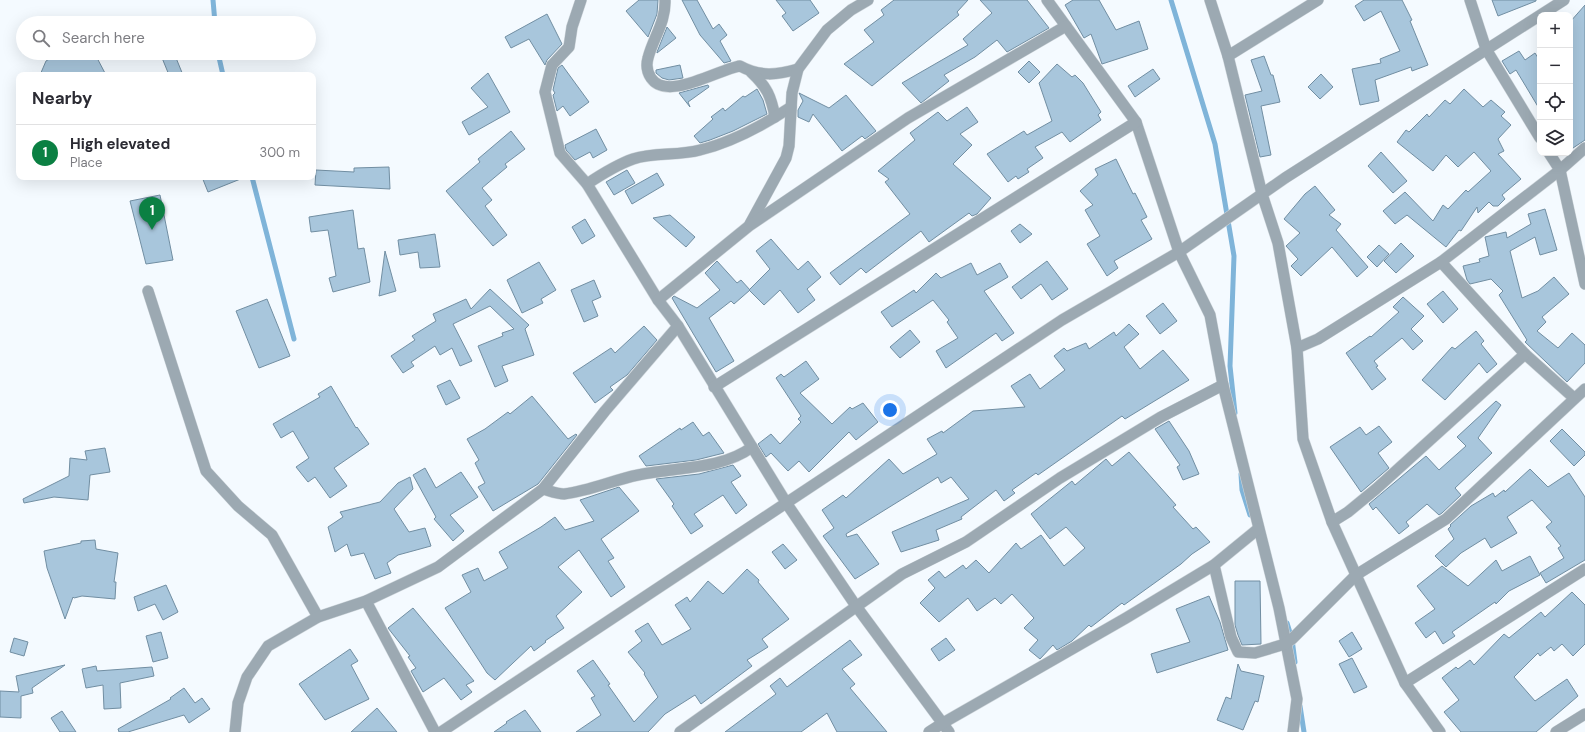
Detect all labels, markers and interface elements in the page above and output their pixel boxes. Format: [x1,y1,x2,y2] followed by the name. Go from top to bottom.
[1537,12,1573,156] map controls
[1537,12,1573,48] button: +
[16,16,316,60] search box
[30,27,52,49] icon: search
[62,28,145,48] text: Search here
[1537,48,1573,84] button: −
[1537,84,1573,120] button: locate
[32,87,92,109] text: Nearby
[1537,120,1573,156] button: layers
[70,134,170,154] text: High elevated
[43,144,47,161] text: 1
[259,144,300,161] text: 300 m
[70,154,102,171] text: Place
[139,197,165,230] pin: 1
[880,400,900,420] your location

